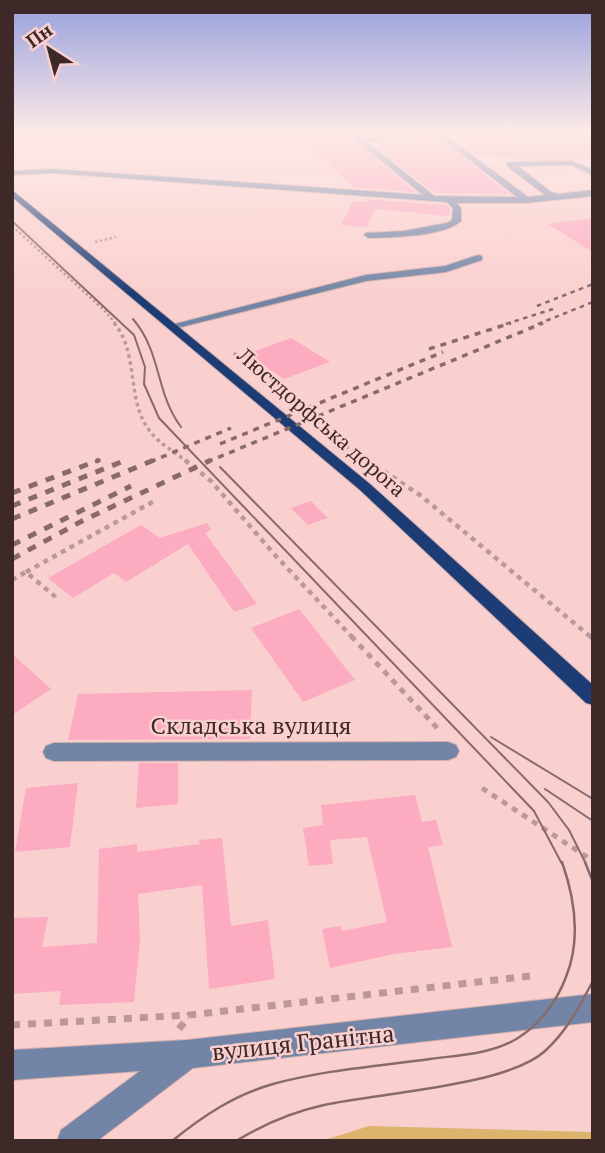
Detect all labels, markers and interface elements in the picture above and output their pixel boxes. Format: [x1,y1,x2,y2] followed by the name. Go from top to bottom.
[14,14,84,84] north arrow
[20,17,57,53] text: Пн
[231,341,412,503] street label: Люстдорфська дорога
[150,709,352,741] street label: Складська вулиця
[210,1017,396,1067] street label: вулиця Гранітна

